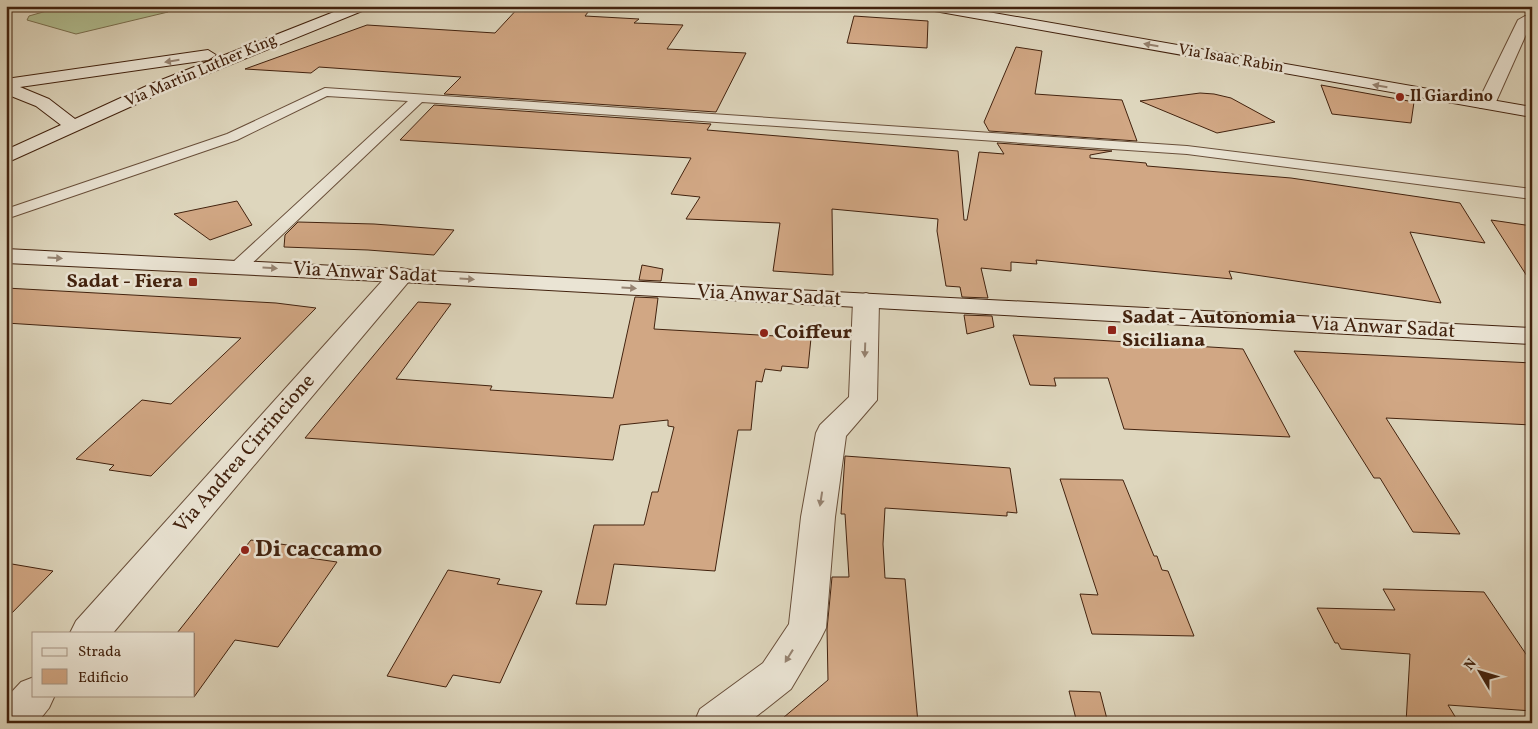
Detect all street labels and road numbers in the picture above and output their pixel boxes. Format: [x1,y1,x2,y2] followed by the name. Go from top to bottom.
[122,29,280,113] street label: Via Martin Luther King
[1176,39,1286,79] street label: Via Isaac Rabin
[292,255,438,291] street label: Via Anwar Sadat
[696,278,842,314] street label: Via Anwar Sadat
[1310,310,1456,346] street label: Via Anwar Sadat
[168,368,322,540] street label: Via Andrea Cirrincione

